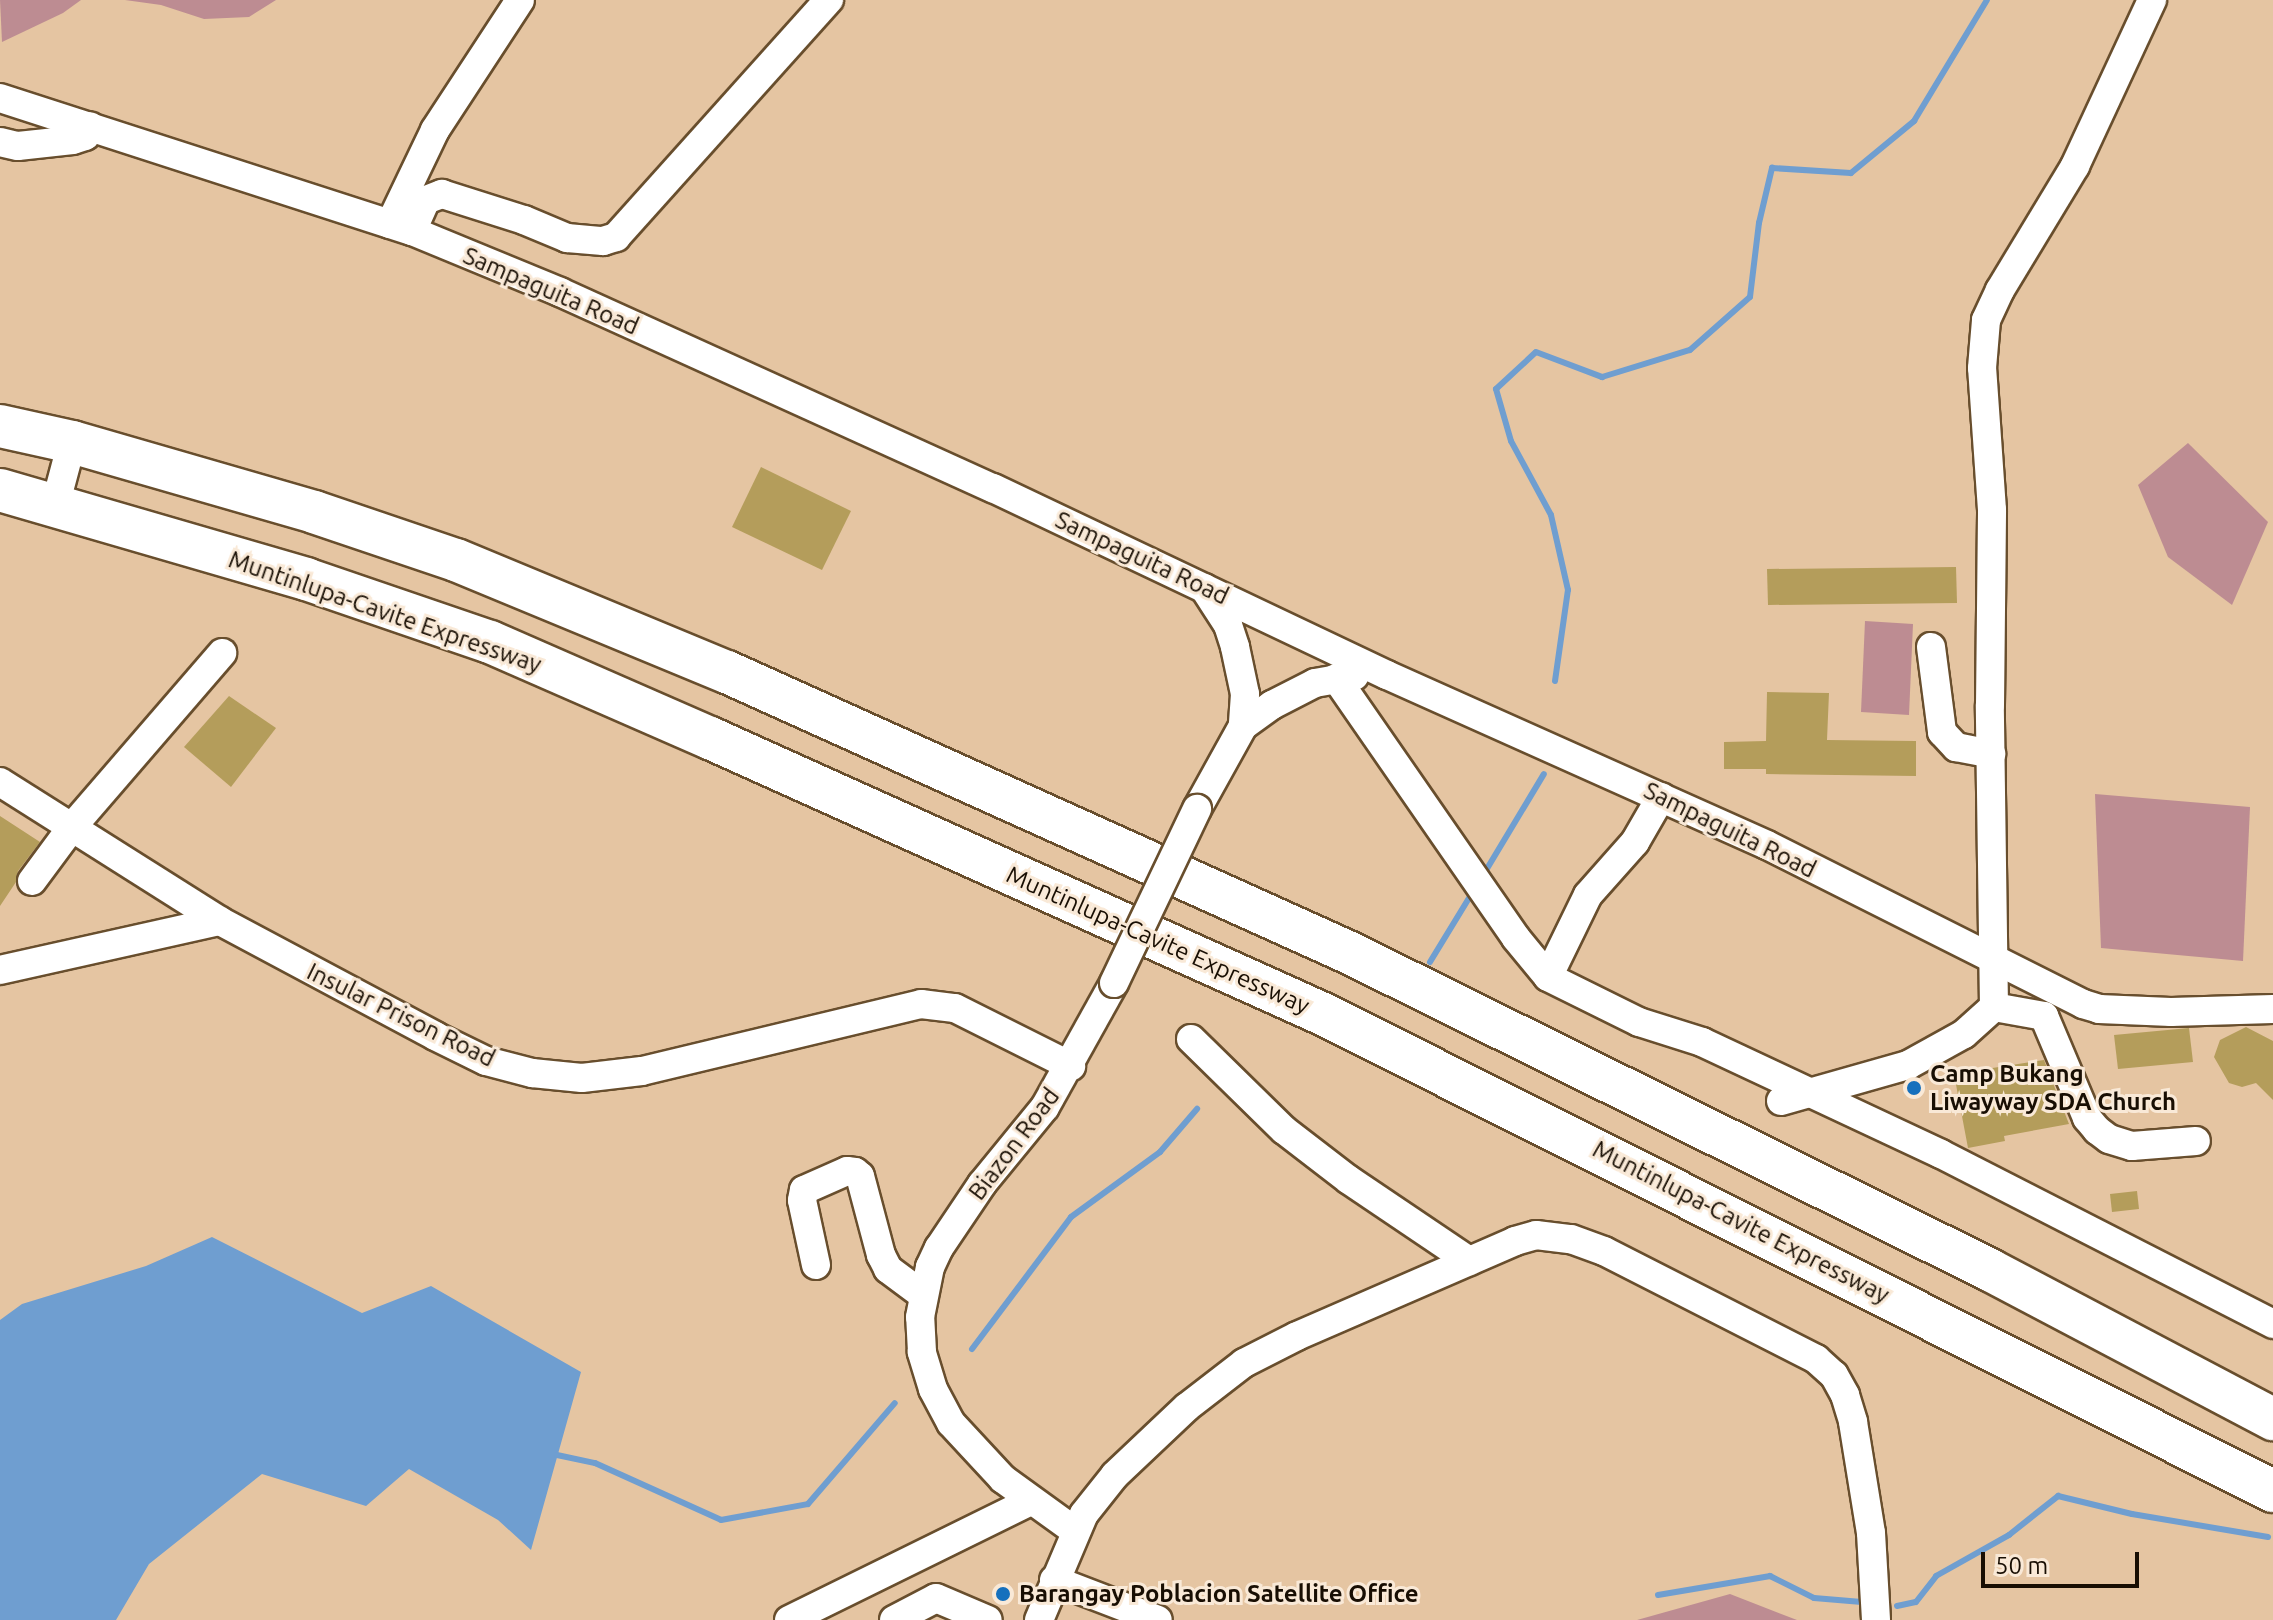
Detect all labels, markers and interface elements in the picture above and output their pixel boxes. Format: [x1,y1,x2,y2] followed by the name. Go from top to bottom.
[459,241,643,341] street label: Sampaguita Road
[1051,505,1233,611] street label: Sampaguita Road
[225,545,545,679] street label: Muntinlupa-Cavite Expressway
[1639,776,1821,884] street label: Sampaguita Road
[1002,860,1314,1020] street label: Muntinlupa-Cavite Expressway
[302,957,500,1073] street label: Insular Prison Road
[1930,1060,2176,1116] place label: Camp Bukang Liwayway SDA Church
[1905,1079,1923,1097] marker: Camp Bukang Liwayway SDA Church
[963,1082,1065,1206] street label: Biazon Road
[1588,1135,1894,1309] street label: Muntinlupa-Cavite Expressway
[1985,1536,2143,1586] scale bar
[1995,1552,2048,1579] text: 50 m
[1019,1580,1419,1608] place label: Barangay Poblacion Satellite Office
[994,1585,1012,1603] marker: Barangay Poblacion Satellite Office

